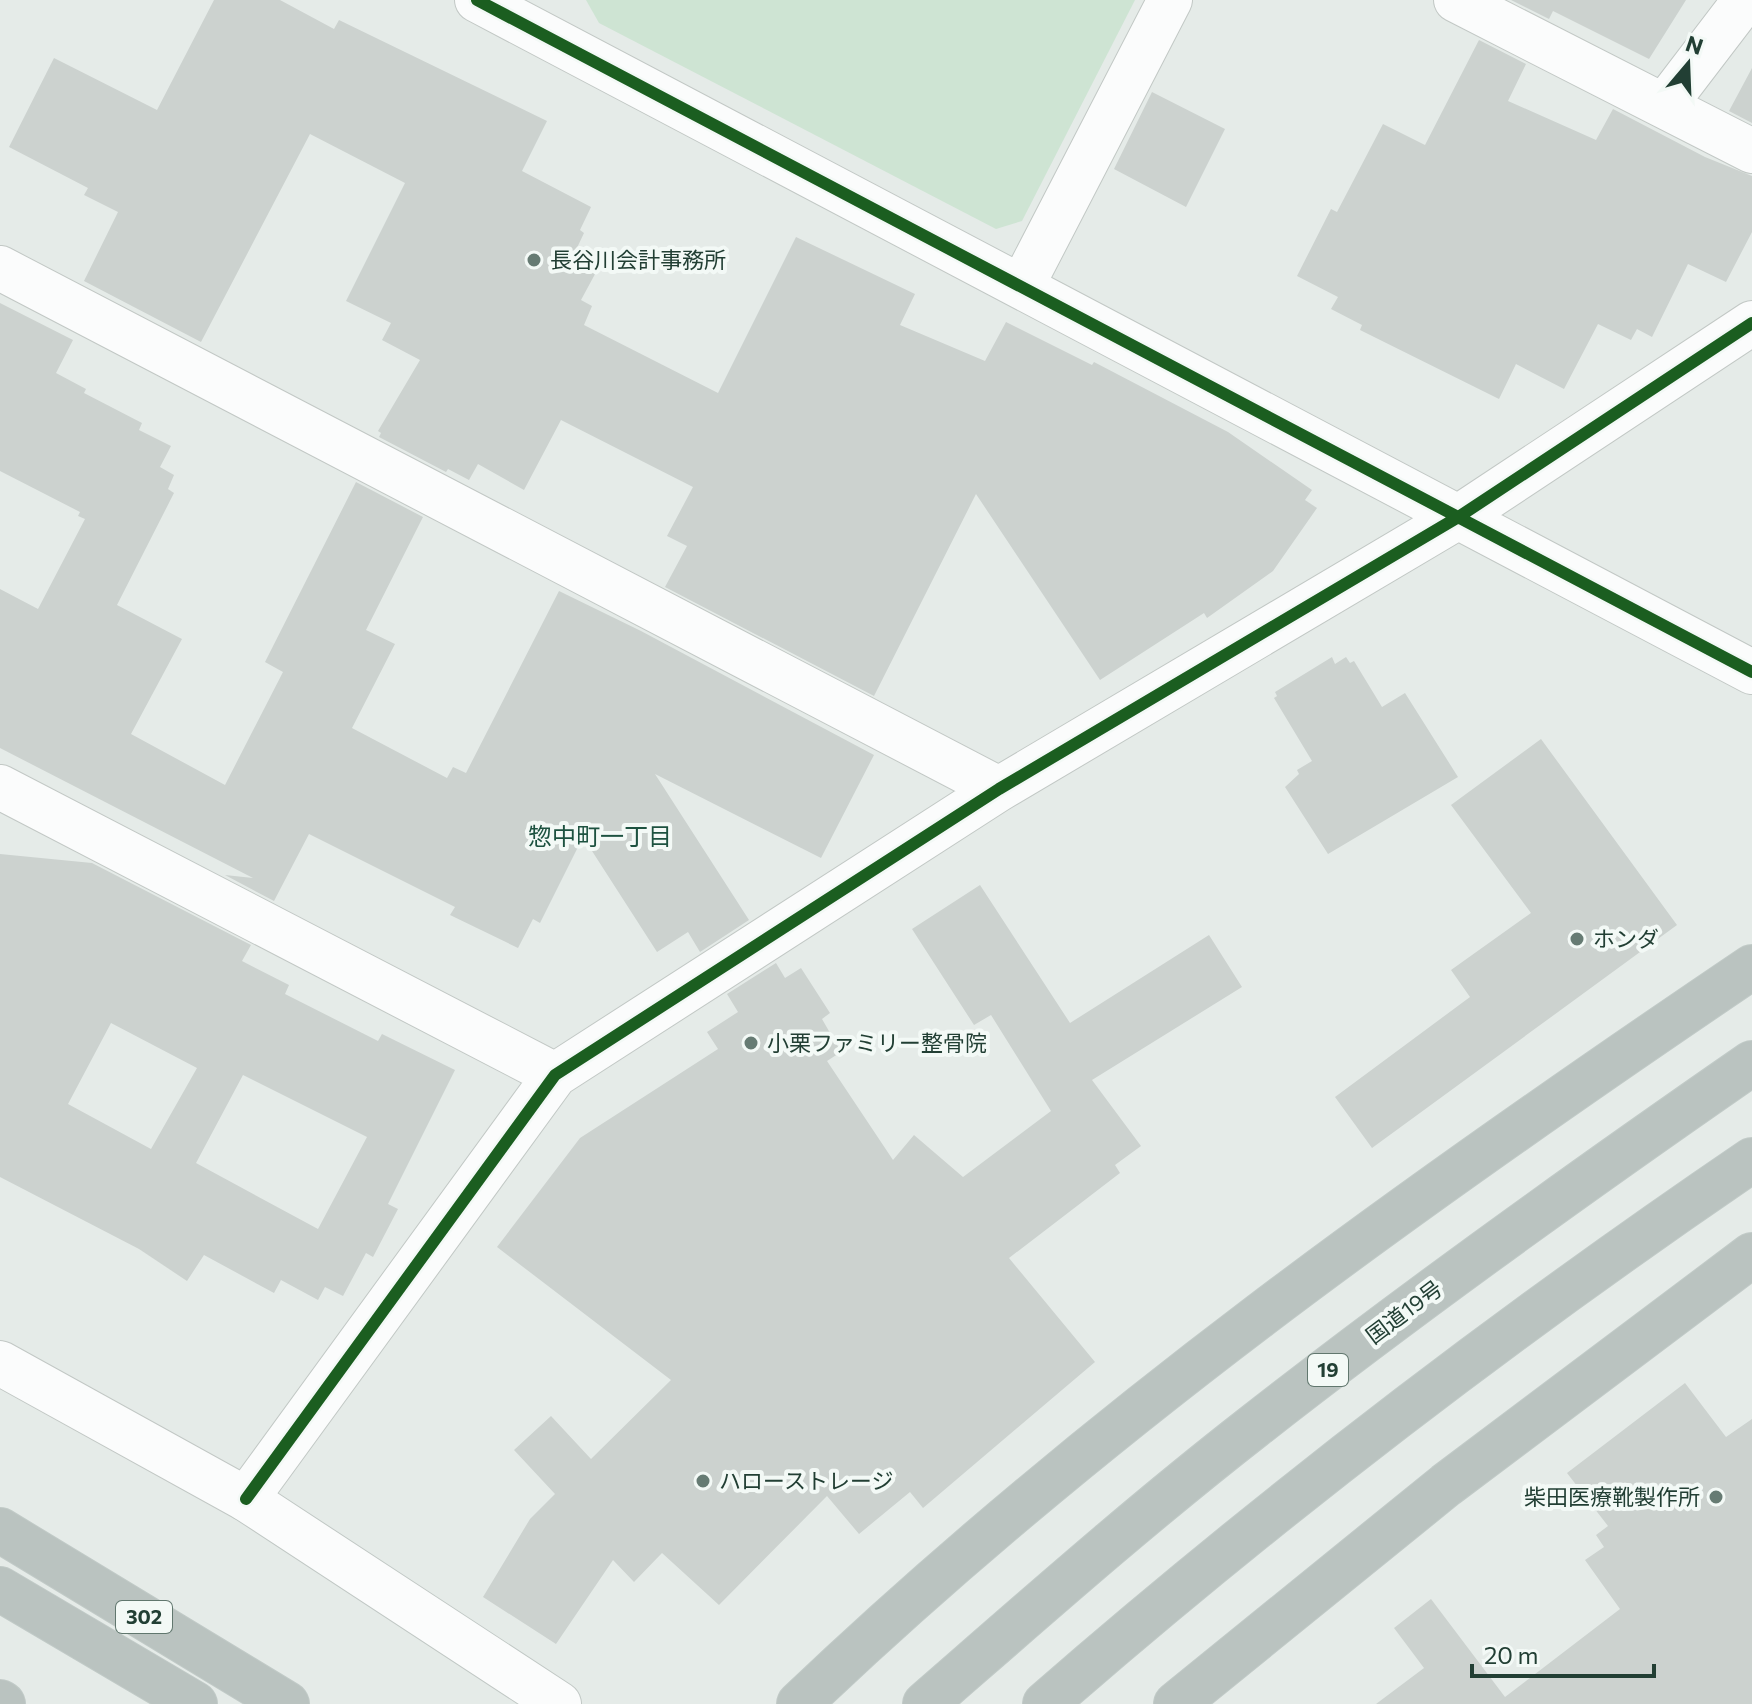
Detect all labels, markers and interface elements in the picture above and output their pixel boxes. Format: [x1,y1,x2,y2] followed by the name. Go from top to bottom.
[1648,24,1728,104] north arrow
[1682,29,1707,60] text: N
[550,246,726,273] place label: 長谷川会計事務所
[525,251,543,269] marker: 長谷川会計事務所
[528,821,672,850] district label: 惣中町一丁目
[1593,925,1659,952] place label: ホンダ
[1568,930,1586,948] marker: ホンダ
[767,1029,987,1056] place label: 小栗ファミリー整骨院
[742,1034,760,1052] marker: 小栗ファミリー整骨院
[1360,1274,1447,1349] street label: 国道19号
[1308,1354,1348,1386] road number: 19
[719,1467,893,1494] place label: ハローストレージ
[694,1472,712,1490] marker: ハローストレージ
[1524,1483,1700,1510] place label: 柴田医療靴製作所
[1707,1488,1725,1506] marker: 柴田医療靴製作所
[116,1601,172,1633] road number: 302
[1472,1628,1654,1678] scale bar
[1484,1640,1538,1669] text: 20 m

